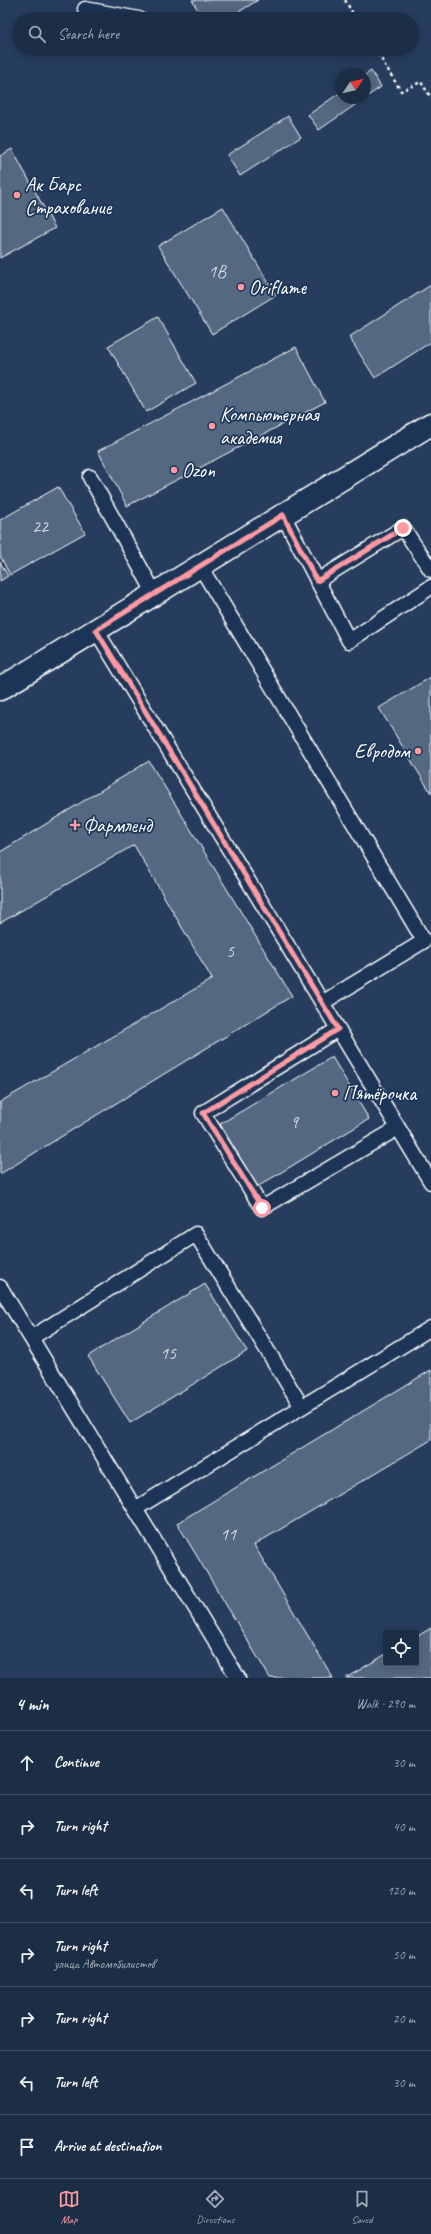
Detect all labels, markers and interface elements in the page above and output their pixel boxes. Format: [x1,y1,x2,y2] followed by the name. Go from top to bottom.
[12,12,419,56] search box
[26,23,48,45] icon: search
[58,25,119,44] text: Search here
[335,68,371,104] north arrow
[25,172,113,220] place label: Ак Барс Страхование
[12,190,22,200] marker: Ак Барс Страхование
[208,260,227,282] house number: 1В
[249,275,307,300] place label: Oriflame
[236,282,246,292] marker: Oriflame
[220,402,320,450] place label: Компьютерная академия
[207,421,217,431] marker: Компьютерная академия
[182,458,216,483] place label: Ozon
[169,465,179,475] marker: Ozon
[32,515,50,537] house number: 22
[394,519,412,537] route end
[354,739,412,764] place label: Евродом
[413,746,423,756] marker: Евродом
[83,813,153,838] place label: Фармленд
[70,820,80,830] marker: Фармленд
[226,940,235,962] house number: 5
[343,1081,418,1106] place label: Пятёрочка
[330,1088,340,1098] marker: Пятёрочка
[290,1111,300,1133] house number: 9
[253,1199,271,1217] route start
[160,1342,177,1364] house number: 15
[220,1523,237,1545] house number: 11
[383,1630,419,1666] map controls
[383,1630,419,1666] button: locate
[16,1694,49,1715] text: 4 min
[356,1696,415,1712] text: Walk · 290 m
[16,1752,38,1774] icon: ahead
[54,1753,99,1772] text: Continue
[393,1755,415,1771] text: 30 m
[16,1816,38,1838] icon: right
[54,1817,107,1836] text: Turn right
[393,1819,415,1835] text: 40 m
[16,1880,38,1902] icon: left
[54,1881,97,1900] text: Turn left
[387,1883,415,1899] text: 120 m
[54,1937,107,1956] text: Turn right
[16,1944,38,1966] icon: right
[393,1947,415,1963] text: 50 m
[54,1956,155,1972] text: улица Автомобилистов
[16,2008,38,2030] icon: right
[54,2009,107,2028] text: Turn right
[393,2011,415,2027] text: 20 m
[16,2072,38,2094] icon: left
[54,2073,97,2092] text: Turn left
[393,2075,415,2091] text: 30 m
[16,2136,38,2158] icon: arrive
[54,2137,161,2156] text: Arrive at destination
[58,2188,80,2226] tab: Map
[196,2188,235,2226] tab: Directions
[351,2188,373,2226] tab: Saved

